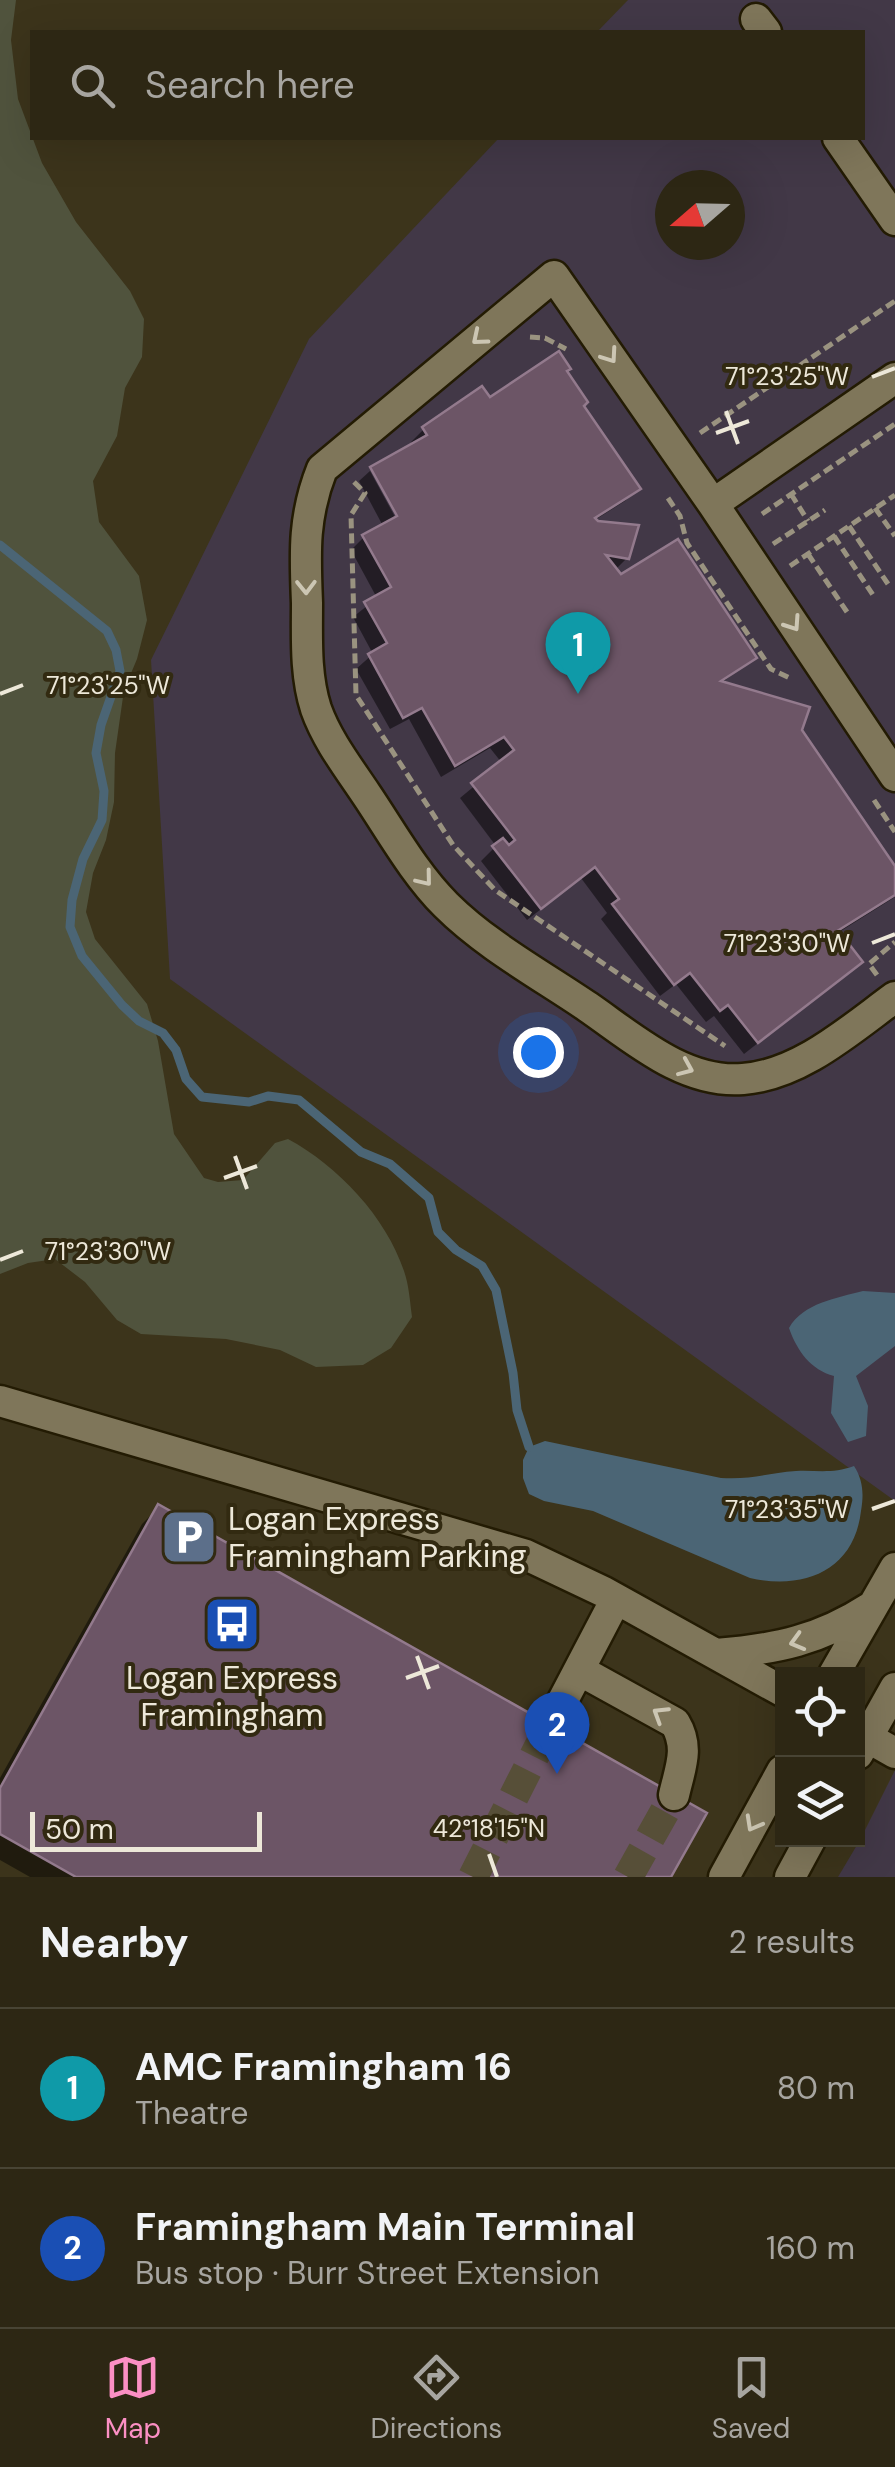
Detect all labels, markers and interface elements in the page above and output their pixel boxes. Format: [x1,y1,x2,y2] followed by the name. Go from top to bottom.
[30,30,865,140] search box
[65,58,120,113] icon: search
[145,60,355,110] text: Search here
[655,170,745,260] north arrow
[473,327,491,345] one-way arrow
[598,345,616,363] one-way arrow
[725,360,849,393] text: 71°23'25"W
[296,580,317,596] one-way arrow
[546,612,610,694] pin: 1
[781,613,799,632] one-way arrow
[46,669,170,702] text: 71°23'25"W
[413,868,431,886] one-way arrow
[724,927,850,960] text: 71°23'30"W
[513,1027,564,1078] your location
[676,1057,694,1077] one-way arrow
[45,1235,171,1268] text: 71°23'30"W
[725,1493,849,1526] text: 71°23'35"W
[228,1498,527,1577] place label: Logan Express Framingham Parking
[159,1507,219,1567] parking icon: Logan Express Framingham Parking
[202,1594,262,1654] bus stop icon: Logan Express Framingham
[790,1630,807,1651] one-way arrow
[126,1657,338,1736] place label: Logan Express Framingham
[775,1667,865,1847] map controls
[775,1667,865,1757] button: locate
[524,1692,590,1774] pin: 2
[653,1707,671,1726] one-way arrow
[775,1757,865,1847] button: layers
[30,1807,262,1852] scale bar
[45,1811,114,1848] text: 50 m
[433,1812,545,1845] text: 42°18'15"N
[746,1813,766,1831] one-way arrow
[40,1915,189,1970] text: Nearby
[729,1921,855,1963] text: 2 results
[135,2042,512,2092] text: AMC Framingham 16
[67,2067,78,2109] text: 1
[777,2067,855,2109] text: 80 m
[135,2092,248,2134] text: Theatre
[135,2202,635,2252] text: Framingham Main Terminal
[63,2227,82,2269] text: 2
[766,2227,855,2269] text: 160 m
[135,2252,600,2294] text: Bus stop · Burr Street Extension
[105,2350,161,2447] tab: Map
[371,2350,502,2447] tab: Directions
[712,2350,790,2447] tab: Saved

